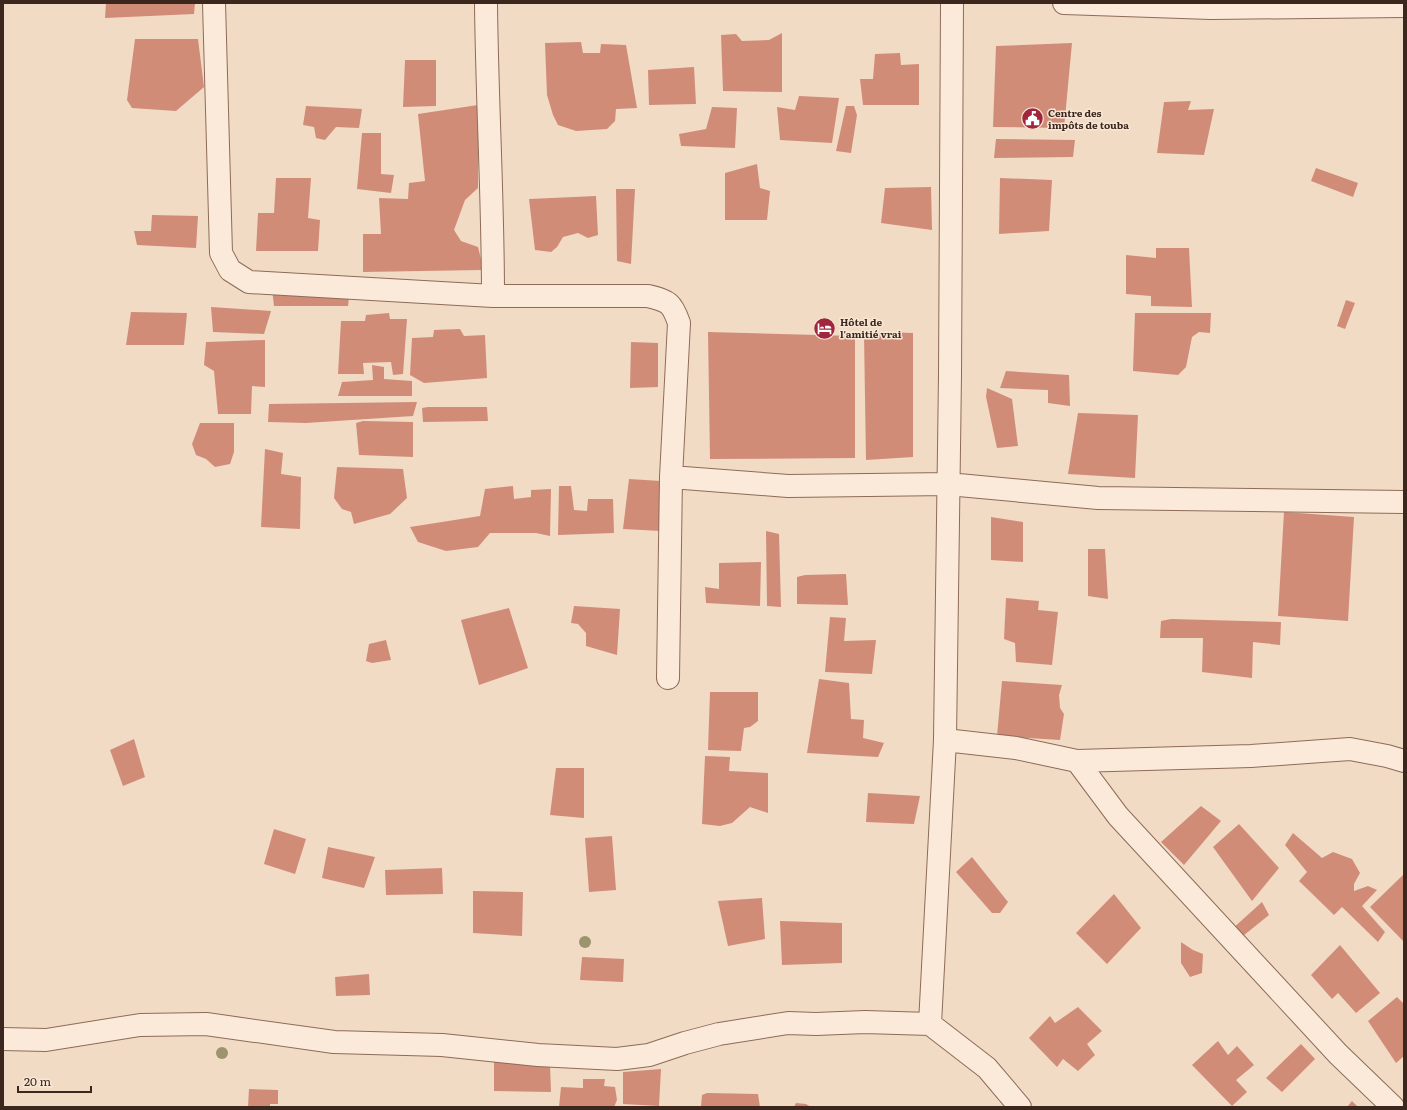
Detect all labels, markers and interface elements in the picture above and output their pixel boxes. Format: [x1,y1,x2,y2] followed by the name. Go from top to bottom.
[1048,105,1129,132] place label: Centre des impôts de touba
[1019,106,1045,132] public building icon: Centre des impôts de touba
[840,314,902,341] place label: Hôtel de l'amitié vrai
[811,315,837,341] hotel icon: Hôtel de l'amitié vrai
[18,1068,91,1094] scale bar
[24,1072,51,1090] text: 20 m

